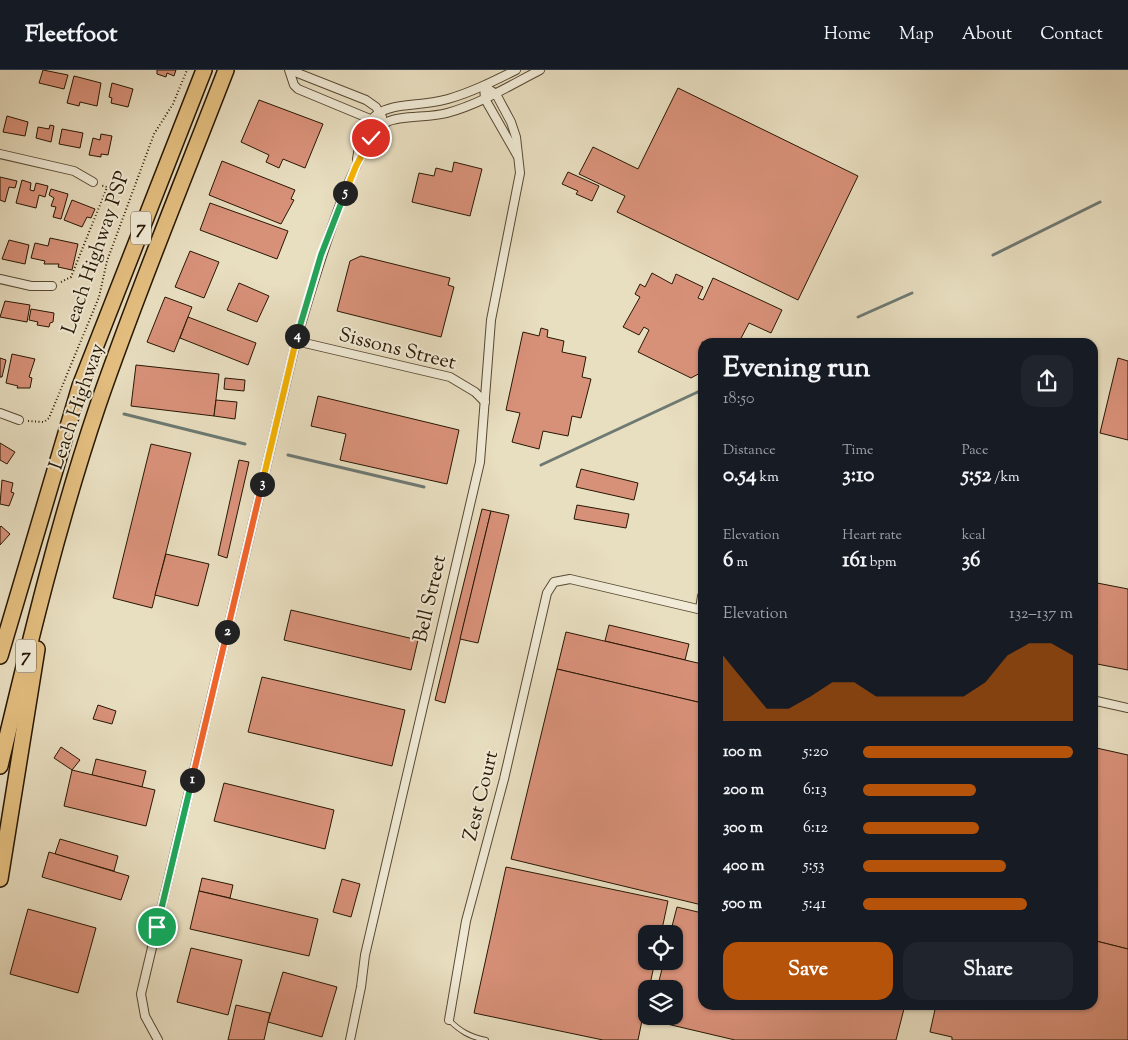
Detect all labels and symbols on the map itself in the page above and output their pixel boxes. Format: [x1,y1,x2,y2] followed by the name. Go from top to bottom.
[350,117,392,159] pin
[56,168,138,338] street label: Leach Highway PSP
[332,180,358,206] pin: 5
[131,212,151,244] road number: 7
[335,321,459,379] street label: Sissons Street
[284,324,310,348] pin: 4
[43,340,113,474] street label: Leach Highway
[250,472,274,496] pin: 3
[407,552,455,646] street label: Bell Street
[214,620,240,644] pin: 2
[16,640,36,672] road number: 7
[457,748,507,844] street label: Zest Court
[180,768,204,792] pin: 1
[136,906,178,948] pin

